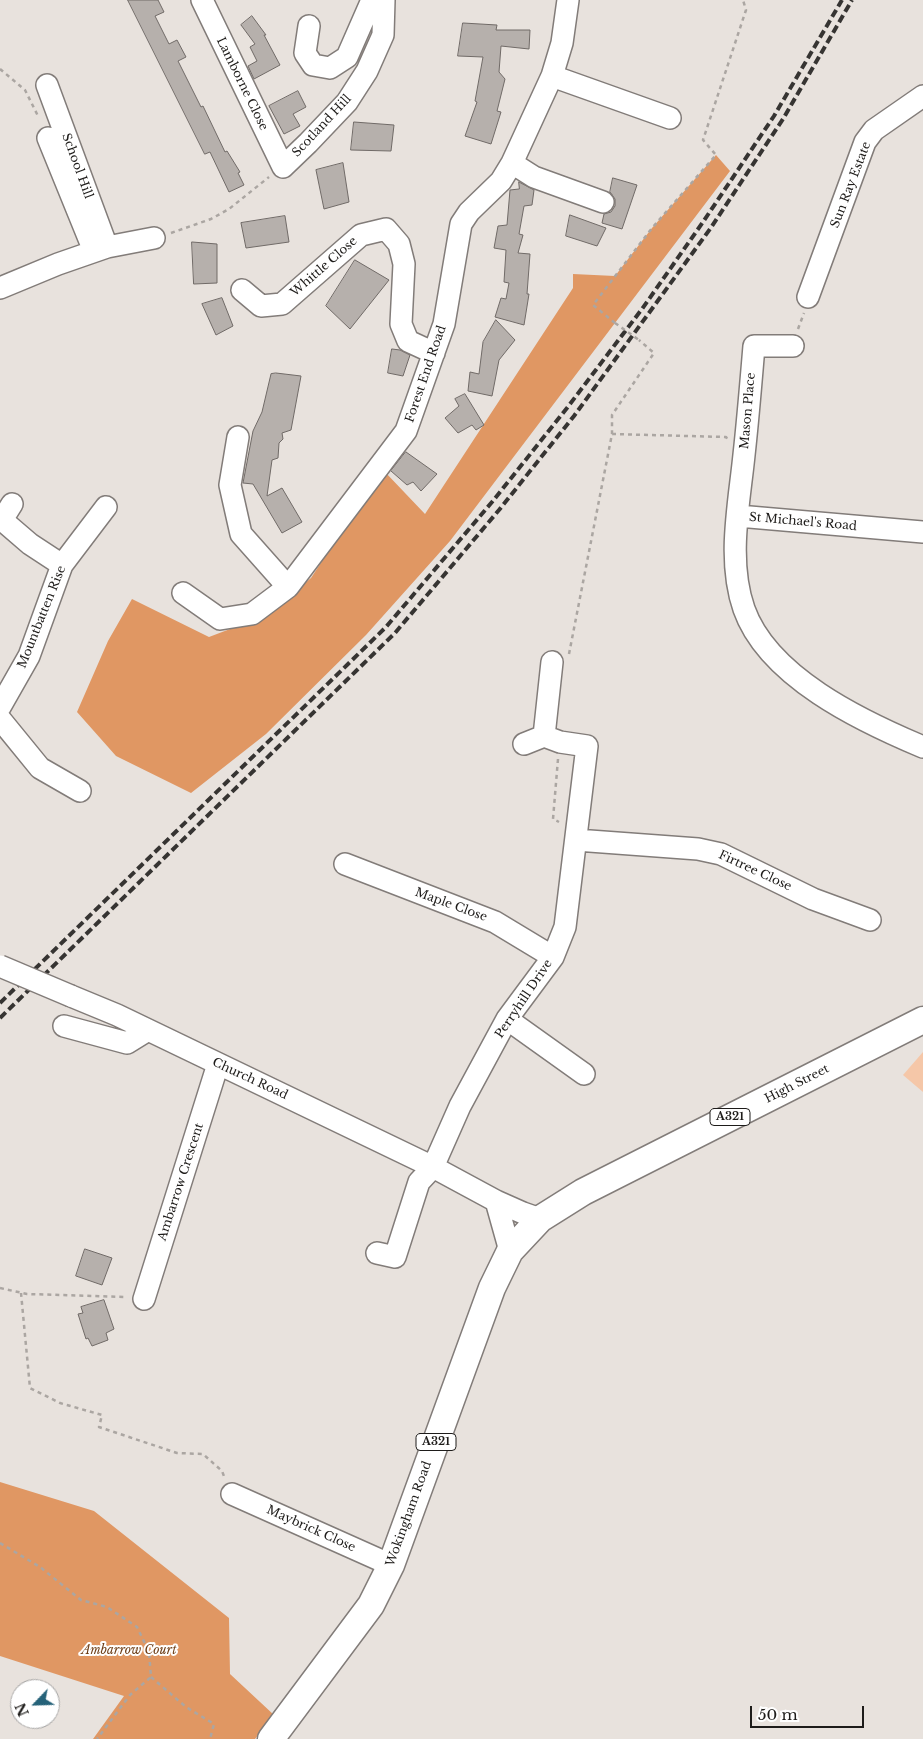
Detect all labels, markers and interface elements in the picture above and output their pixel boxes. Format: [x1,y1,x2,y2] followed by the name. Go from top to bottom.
[213,35,271,133] street label: Lamborne Close
[289,92,355,160] street label: Scotland Hill
[59,131,95,201] street label: School Hill
[828,140,874,230] street label: Sun Ray Estate
[288,234,360,300] street label: Whittle Close
[403,324,449,424] street label: Forest End Road
[737,372,759,450] street label: Mason Place
[748,510,858,534] street label: St Michael's Road
[15,564,69,670] street label: Mountbatten Rise
[716,848,794,894] street label: Firtree Close
[413,885,489,925] street label: Maple Close
[492,957,556,1041] street label: Perryhill Drive
[210,1055,290,1103] street label: Church Road
[762,1062,832,1106] street label: High Street
[710,1108,750,1126] road number: A321
[155,1121,207,1243] street label: Ambarrow Crescent
[416,1434,456,1450] road number: A321
[383,1459,435,1569] street label: Wokingham Road
[264,1503,358,1555] street label: Maybrick Close
[81,1644,177,1658] park label: Ambarrow Court
[10,1679,60,1729] north arrow
[753,1696,867,1728] scale bar
[11,1700,33,1719] text: N
[758,1705,798,1724] text: 50 m

